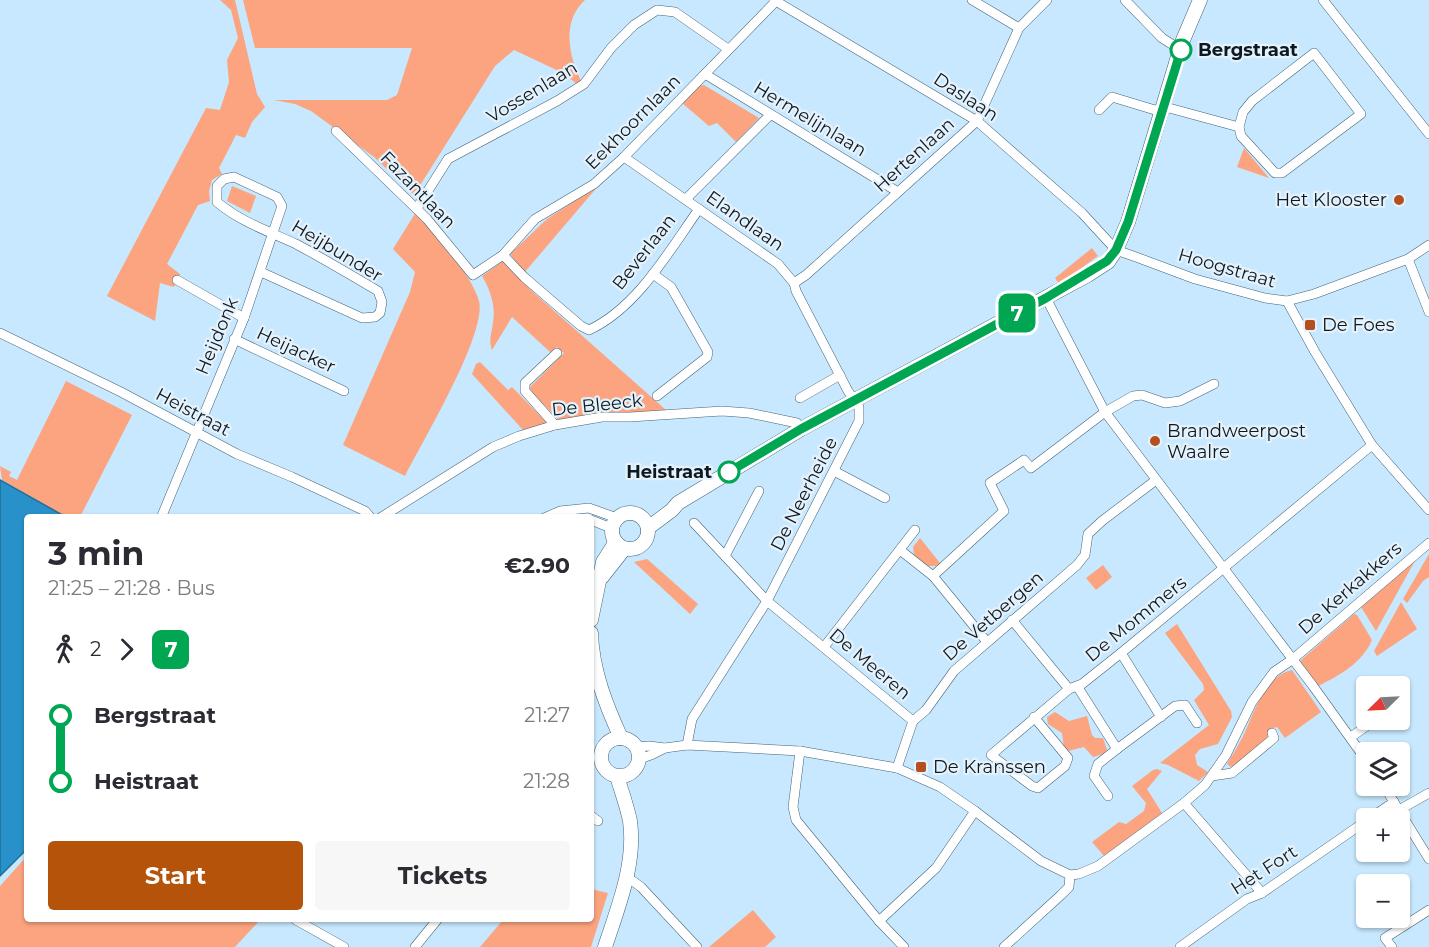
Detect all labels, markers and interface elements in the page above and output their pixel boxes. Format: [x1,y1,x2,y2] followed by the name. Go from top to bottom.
[1170,39,1192,61] marker: Bergstraat
[1198,39,1298,61] place label: Bergstraat
[483,56,581,128] street label: Vossenlaan
[930,68,1002,126] street label: Daslaan
[581,70,685,174] street label: Eekhoornlaan
[750,77,870,161] street label: Hermelijnlaan
[869,113,959,197] street label: Hertenlaan
[376,147,460,233] street label: Fazantlaan
[702,186,788,256] street label: Elandlaan
[1275,189,1387,211] place label: Het Klooster
[1392,193,1406,207] marker: Het Klooster
[608,210,680,294] street label: Beverlaan
[288,215,386,287] street label: Heijbunder
[1176,244,1278,292] street label: Hoogstraat
[191,294,243,378] street label: Heijdonk
[998,294,1036,332] line badge: 7
[1010,301,1024,326] text: 7
[1322,314,1395,336] place label: De Foes
[1303,318,1317,332] marker: De Foes
[253,322,339,378] street label: Heijacker
[152,383,234,441] street label: Heistraat
[550,389,644,421] street label: De Bleeck
[1167,420,1306,463] place label: Brandweerpost Waalre
[766,433,842,555] street label: De Neerheide
[1148,434,1162,448] marker: Brandweerpost Waalre
[626,461,712,483] place label: Heistraat
[718,461,740,483] marker: Heistraat
[48,533,144,573] text: 3 min
[1294,537,1406,639] street label: De Kerkakkers
[504,552,570,579] text: €2.90
[938,566,1048,666] street label: De Vetbergen
[1081,571,1191,667] street label: De Mommers
[48,576,215,600] text: 21:25 – 21:28 · Bus
[825,624,915,704] street label: De Meeren
[48,633,81,666] icon: walk
[110,633,143,666] icon: forward
[90,637,101,661] text: 2
[164,637,177,662] text: 7
[1356,676,1410,730] north arrow
[1356,676,1410,928] map controls
[94,702,216,729] text: Bergstraat
[524,703,570,727] text: 21:27
[1356,742,1410,796] button: layers
[933,756,1046,778] place label: De Kranssen
[914,760,928,774] marker: De Kranssen
[94,768,199,795] text: Heistraat
[523,769,570,793] text: 21:28
[1356,808,1410,862] button: +
[1227,840,1301,900] street label: Het Fort
[48,841,303,910] button: Start
[315,841,570,910] button: Tickets
[1356,874,1410,928] button: −

